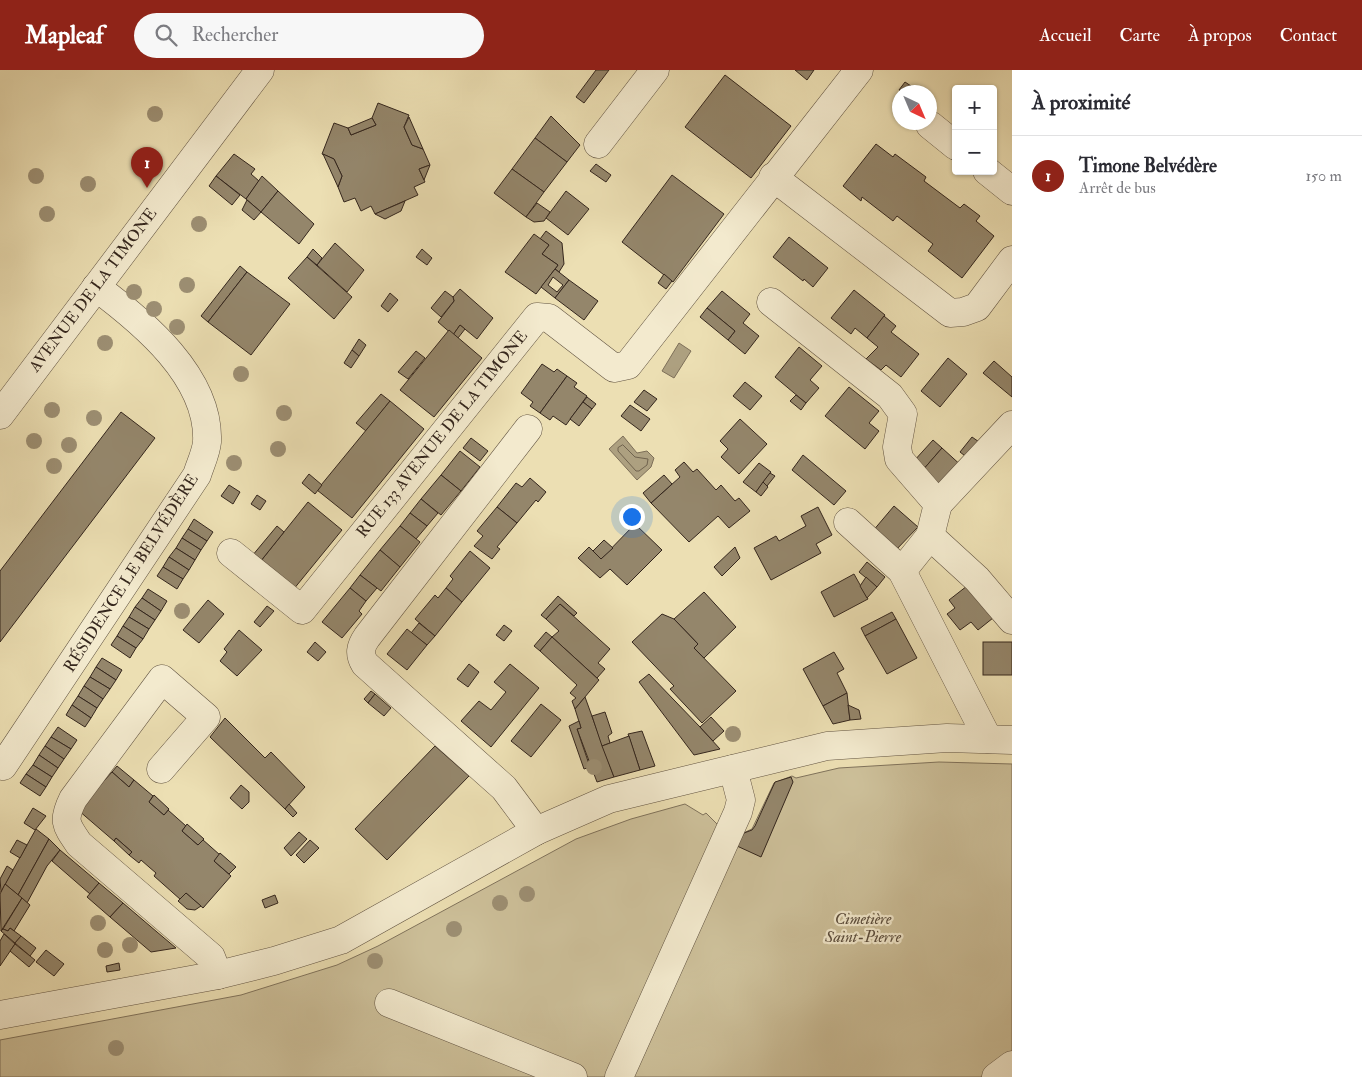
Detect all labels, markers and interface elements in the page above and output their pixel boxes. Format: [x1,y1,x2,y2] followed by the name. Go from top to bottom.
[134,13,484,58] search box
[25,20,104,51] text: Mapleaf
[152,21,180,49] icon: search
[192,23,278,47] text: Rechercher
[1039,24,1092,47] text: Accueil
[1120,24,1160,47] text: Carte
[1188,24,1252,47] text: À propos
[1280,24,1337,47] text: Contact
[892,85,937,130] north arrow
[952,85,997,175] map controls
[952,85,997,130] button: +
[1032,89,1130,116] text: À proximité
[952,130,997,175] button: −
[131,147,163,188] pin: 1
[1079,154,1217,178] text: Timone Belvédère
[1045,166,1051,186] text: 1
[1305,166,1342,186] text: 150 m
[1079,178,1156,198] text: Arrêt de bus
[24,204,161,377] street label: AVENUE DE LA TIMONE
[352,326,532,542] street label: RUE 133 AVENUE DE LA TIMONE
[58,470,203,676] street label: RÉSIDENCE LE BELVÉDÈRE
[619,504,645,530] your location
[824,909,902,947] park label: Cimetière Saint-Pierre

